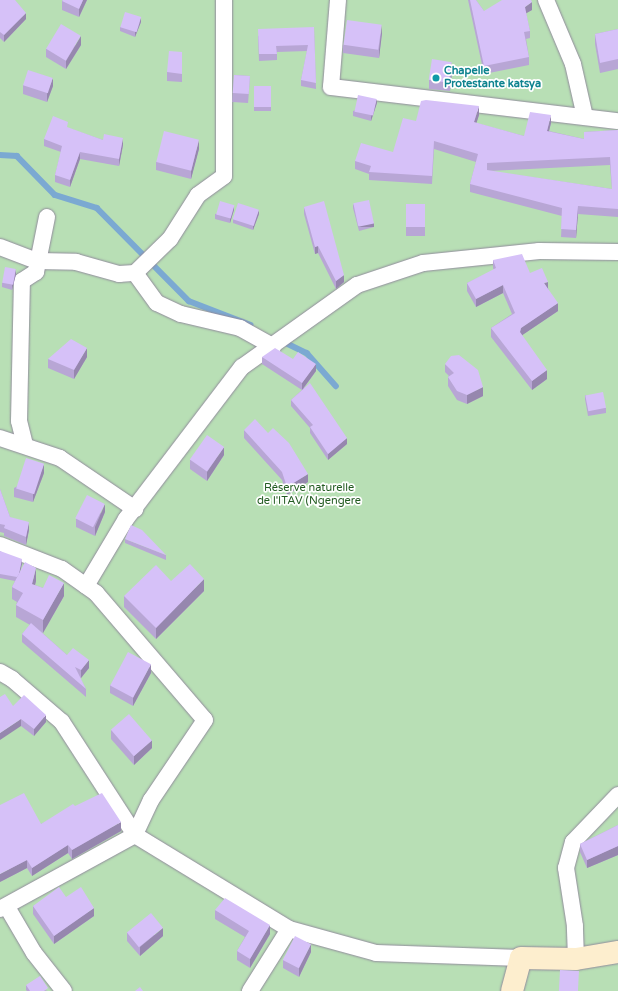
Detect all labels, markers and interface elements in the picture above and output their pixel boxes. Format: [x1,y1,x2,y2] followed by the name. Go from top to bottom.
[444,65,541,91] place label: Chapelle Protestante katsya
[431,73,441,83] marker: Chapelle Protestante katsya
[257,482,361,508] park label: Réserve naturelle de l'ITAV (Ngengere

